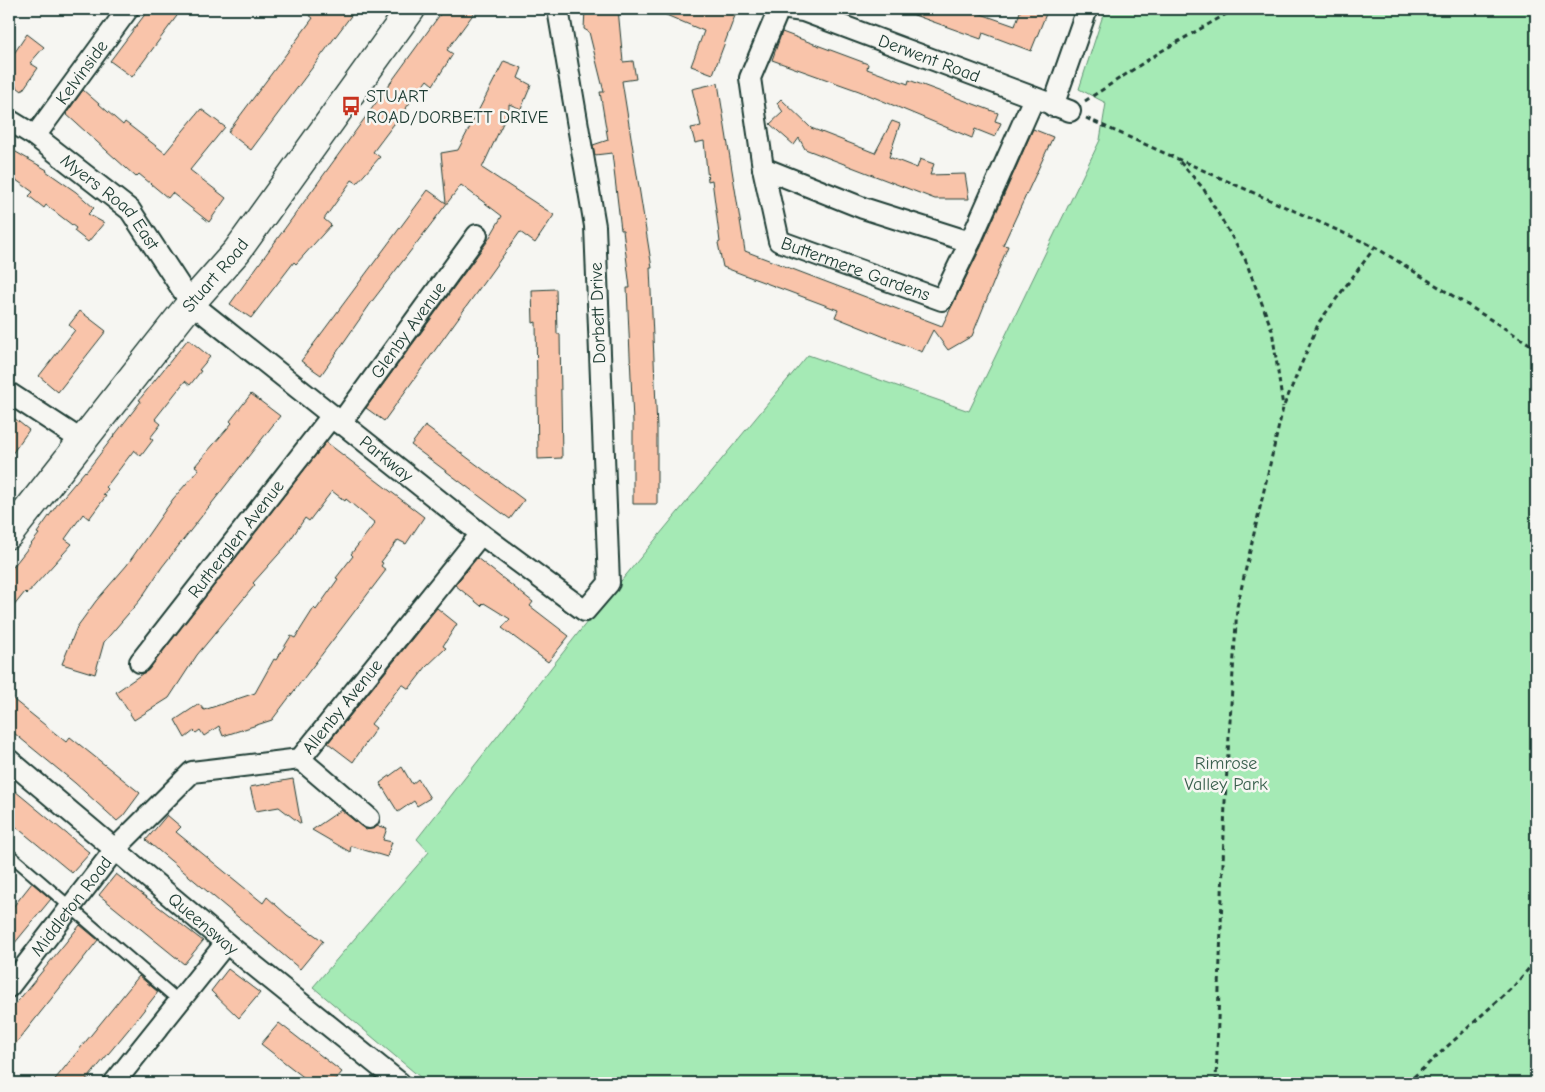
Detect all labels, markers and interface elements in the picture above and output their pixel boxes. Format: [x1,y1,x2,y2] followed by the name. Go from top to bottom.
[876,30,983,87] street label: Derwent Road
[51,36,112,109] street label: Kelvinside
[366,86,548,128] place label: STUART ROAD/DORBETT DRIVE
[340,95,362,117] bus stop icon: STUART ROAD/DORBETT DRIVE
[56,149,164,254] street label: Myers Road East
[778,232,933,305] street label: Buttermere Gardens
[177,234,253,316] street label: Stuart Road
[586,262,610,364] street label: Dorbett Drive
[366,278,450,383] street label: Glenby Avenue
[356,431,418,487] street label: Parkway
[183,476,288,602] street label: Rutherglen Avenue
[298,655,387,758] street label: Allenby Avenue
[1184,753,1268,795] park label: Rimrose Valley Park
[26,852,116,960] street label: Middleton Road
[164,888,243,960] street label: Queensway

